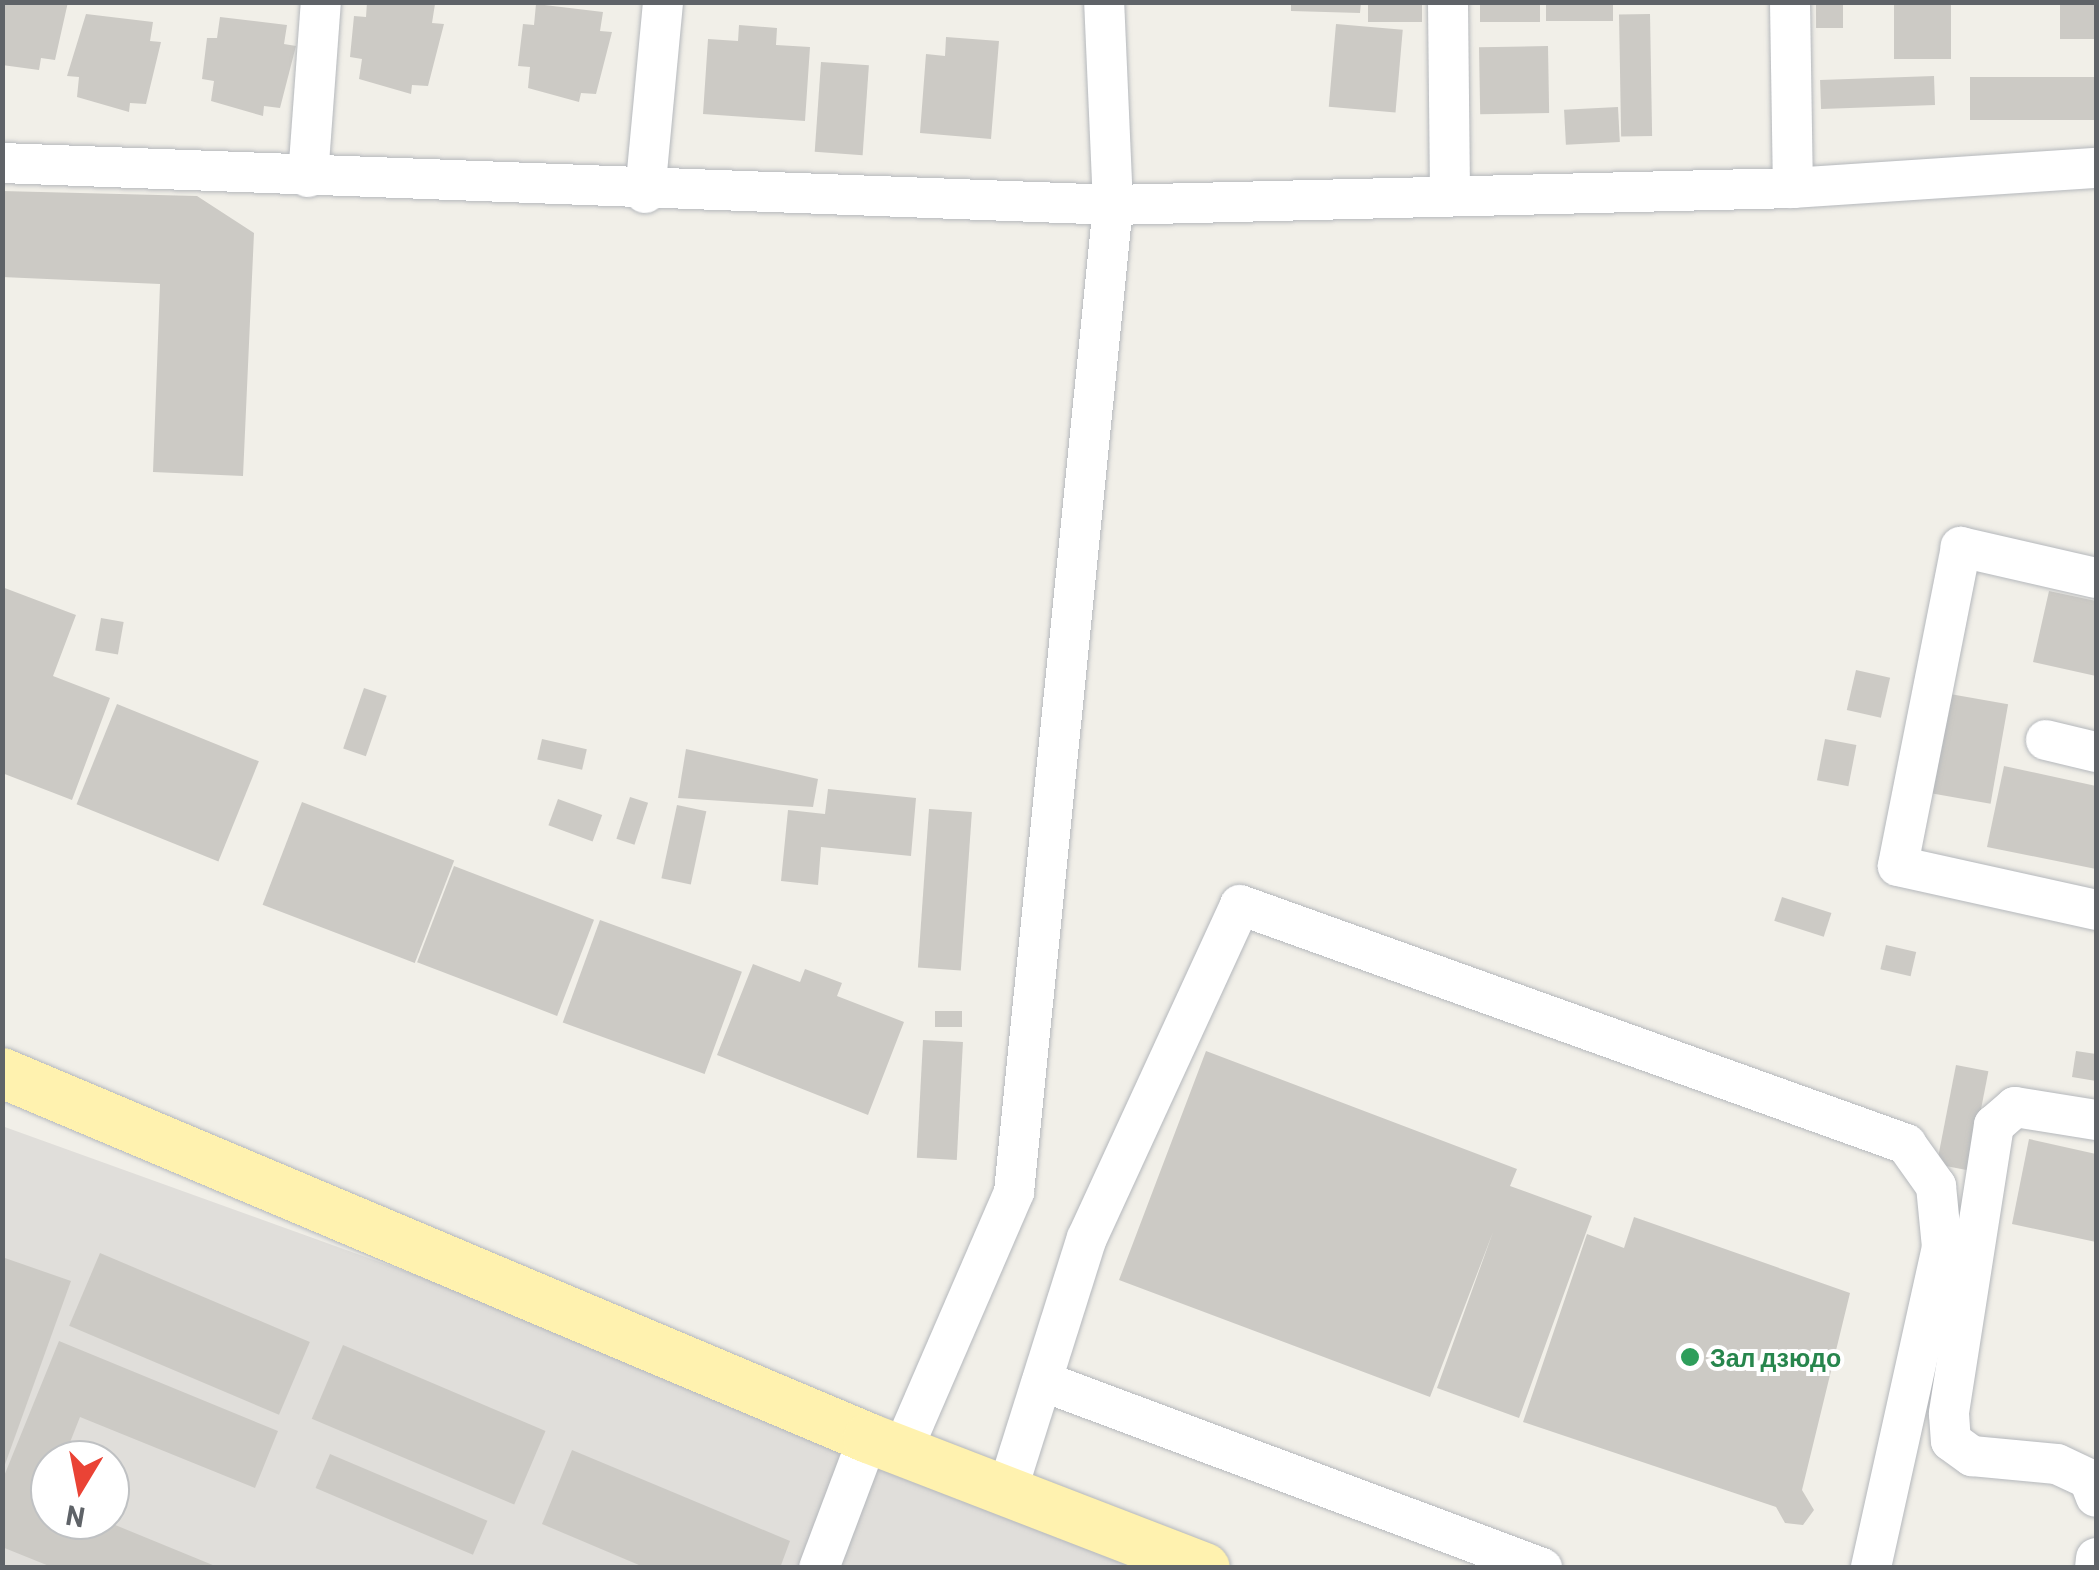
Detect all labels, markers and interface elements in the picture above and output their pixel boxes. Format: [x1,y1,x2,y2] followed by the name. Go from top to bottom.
[1710,1342,1841,1372] place label: Зал дзюдо
[1679,1346,1701,1368] marker: Зал дзюдо
[30,1440,130,1540] north arrow
[63,1499,87,1536] text: N

